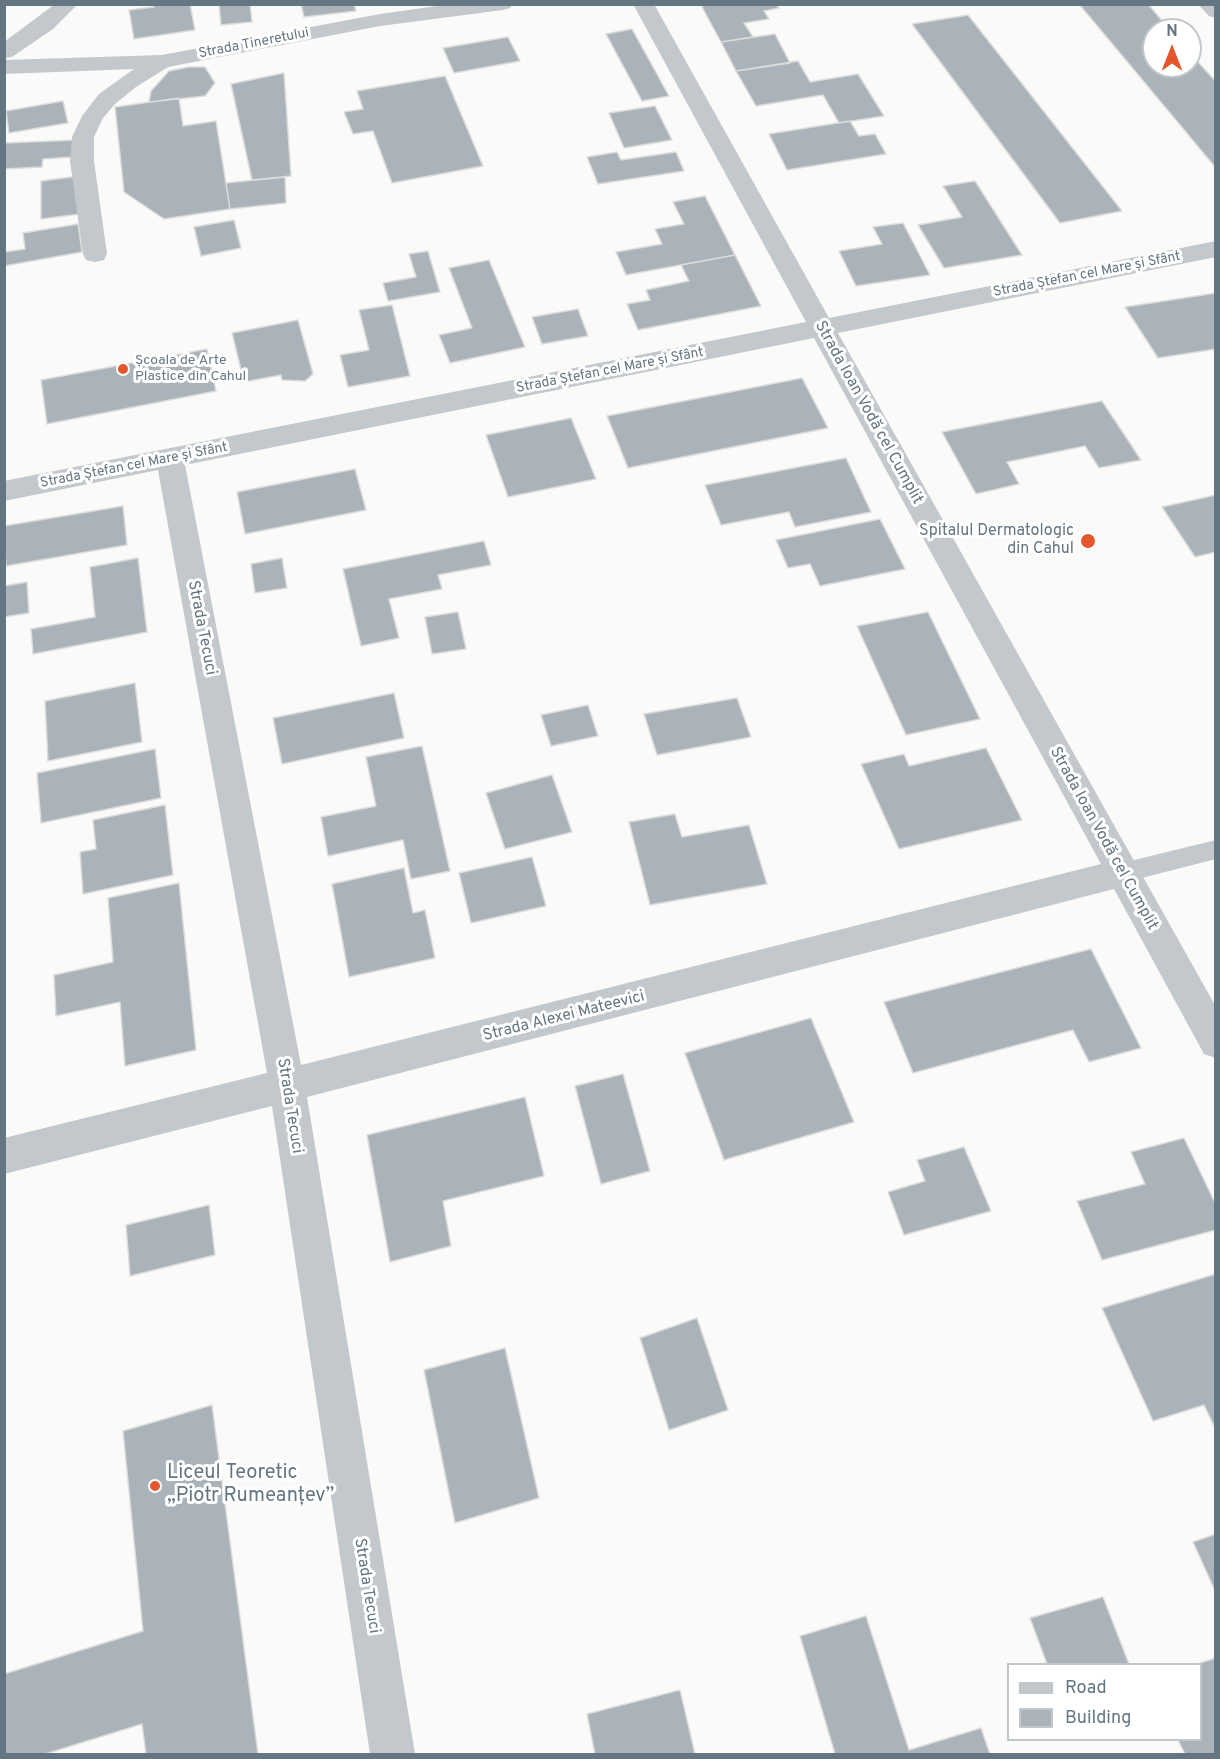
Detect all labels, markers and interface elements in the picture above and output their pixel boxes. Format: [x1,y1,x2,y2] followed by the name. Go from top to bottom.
[1142,18,1202,78] north arrow
[1166,22,1178,42] text: N
[197,25,311,63] street label: Strada Tineretului
[992,249,1182,301] street label: Strada Ștefan cel Mare și Sfânt
[810,318,926,508] street label: Strada Ioan Vodă cel Cumplit
[515,345,705,397] street label: Strada Ștefan cel Mare și Sfânt
[135,353,246,386] place label: Școala de Arte Plastice din Cahul
[116,362,130,376] marker: Școala de Arte Plastice din Cahul
[39,440,229,492] street label: Strada Ștefan cel Mare și Sfânt
[919,522,1074,560] place label: Spitalul Dermatologic din Cahul
[1079,532,1097,550] marker: Spitalul Dermatologic din Cahul
[182,579,220,677] street label: Strada Tecuci
[1045,744,1161,934] street label: Strada Ioan Vodă cel Cumplit
[481,988,647,1046] street label: Strada Alexei Mateevici
[272,1057,306,1155] street label: Strada Tecuci
[167,1462,334,1509] place label: Liceul Teoretic „Piotr Rumeanțev”
[148,1479,162,1493] marker: Liceul Teoretic „Piotr Rumeanțev”
[349,1537,383,1635] street label: Strada Tecuci
[1007,1663,1202,1741] legend
[1065,1677,1107,1700] text: Road
[1065,1707,1131,1730] text: Building

